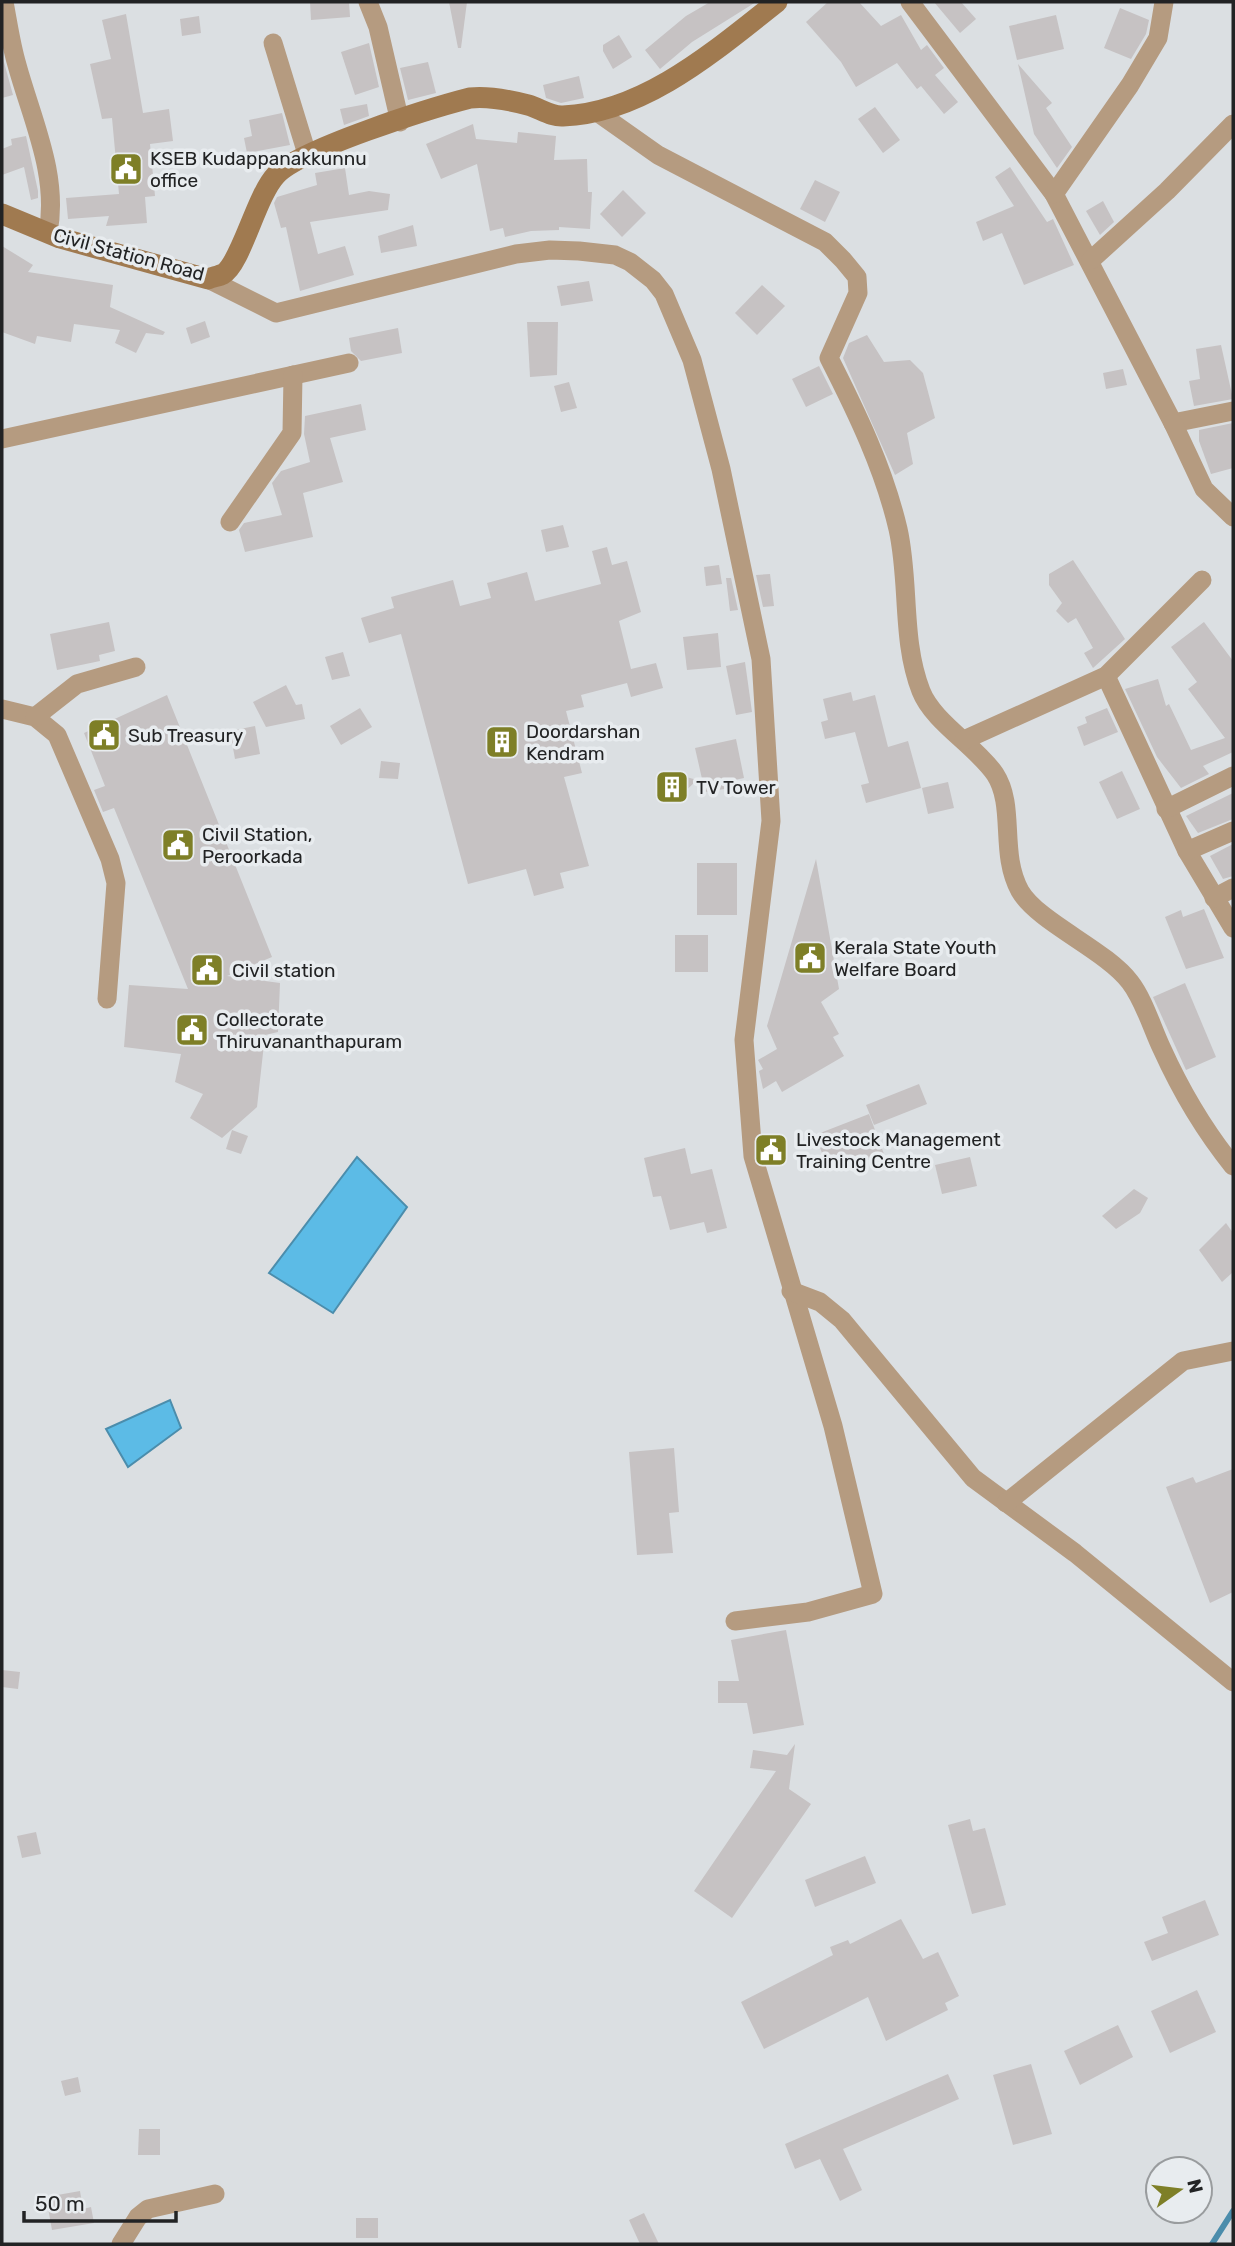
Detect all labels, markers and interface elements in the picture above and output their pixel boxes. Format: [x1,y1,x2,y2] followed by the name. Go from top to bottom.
[150,147,367,192] place label: KSEB Kudappanakkunnu office
[107,150,145,188] public building icon: KSEB Kudappanakkunnu office
[51,223,207,286] street label: Civil Station Road
[85,716,123,754] public building icon: Sub Treasury
[526,720,640,765] place label: Doordarshan Kendram
[483,723,521,761] building icon: Doordarshan Kendram
[128,724,243,747] place label: Sub Treasury
[653,768,691,806] building icon: TV Tower
[696,776,777,799] place label: TV Tower
[202,823,312,868] place label: Civil Station, Peroorkada
[159,826,197,864] public building icon: Civil Station, Peroorkada
[834,936,997,981] place label: Kerala State Youth Welfare Board
[791,939,829,977] public building icon: Kerala State Youth Welfare Board
[188,951,226,989] public building icon: Civil station
[232,959,336,982] place label: Civil station
[216,1008,402,1053] place label: Collectorate Thiruvananthapuram
[173,1011,211,1049] public building icon: Collectorate Thiruvananthapuram
[796,1128,1001,1173] place label: Livestock Management Training Centre
[752,1131,790,1169] public building icon: Livestock Management Training Centre
[1144,2155,1214,2225] north arrow
[1182,2177,1208,2195] text: N
[24,2180,177,2224] scale bar
[35,2191,85,2216] text: 50 m

